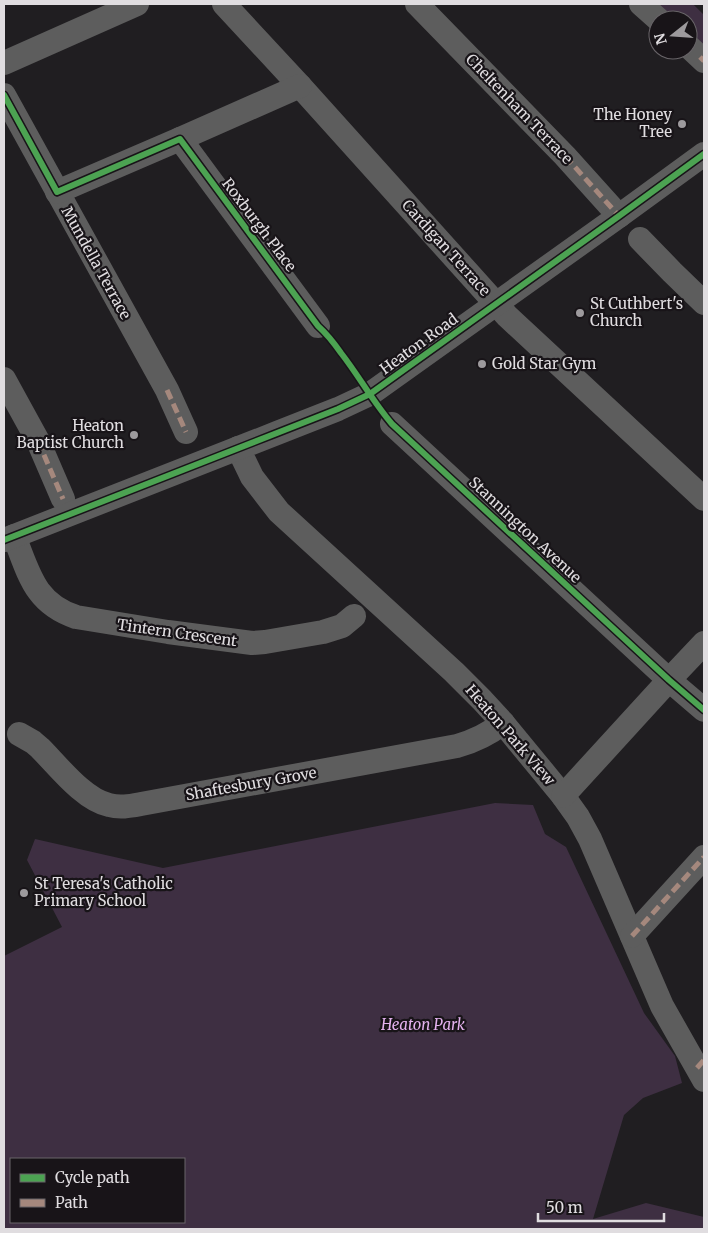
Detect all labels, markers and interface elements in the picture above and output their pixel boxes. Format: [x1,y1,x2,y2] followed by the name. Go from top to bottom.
[648,10,698,60] north arrow
[650,31,671,47] text: N
[462,49,577,168] street label: Cheltenham Terrace
[593,105,672,141] place label: The Honey Tree
[676,118,688,130] marker: The Honey Tree
[218,174,301,275] street label: Roxburgh Place
[398,196,495,300] street label: Cardigan Terrace
[58,203,135,323] street label: Mundella Terrace
[590,294,683,330] place label: St Cuthbert's Church
[574,307,586,319] marker: St Cuthbert's Church
[376,309,461,378] street label: Heaton Road
[492,354,597,373] place label: Gold Star Gym
[476,358,488,370] marker: Gold Star Gym
[17,416,124,452] place label: Heaton Baptist Church
[128,429,140,441] marker: Heaton Baptist Church
[465,473,586,587] street label: Stannington Avenue
[116,615,238,650] street label: Tintern Crescent
[461,680,560,789] street label: Heaton Park View
[184,763,318,804] street label: Shaftesbury Grove
[34,874,173,910] place label: St Teresa's Catholic Primary School
[18,887,30,899] marker: St Teresa's Catholic Primary School
[380,1015,466,1034] park label: Heaton Park
[10,1158,185,1223] legend
[55,1168,130,1187] text: Cycle path
[538,1190,664,1222] scale bar
[55,1193,88,1212] text: Path
[546,1198,583,1217] text: 50 m

